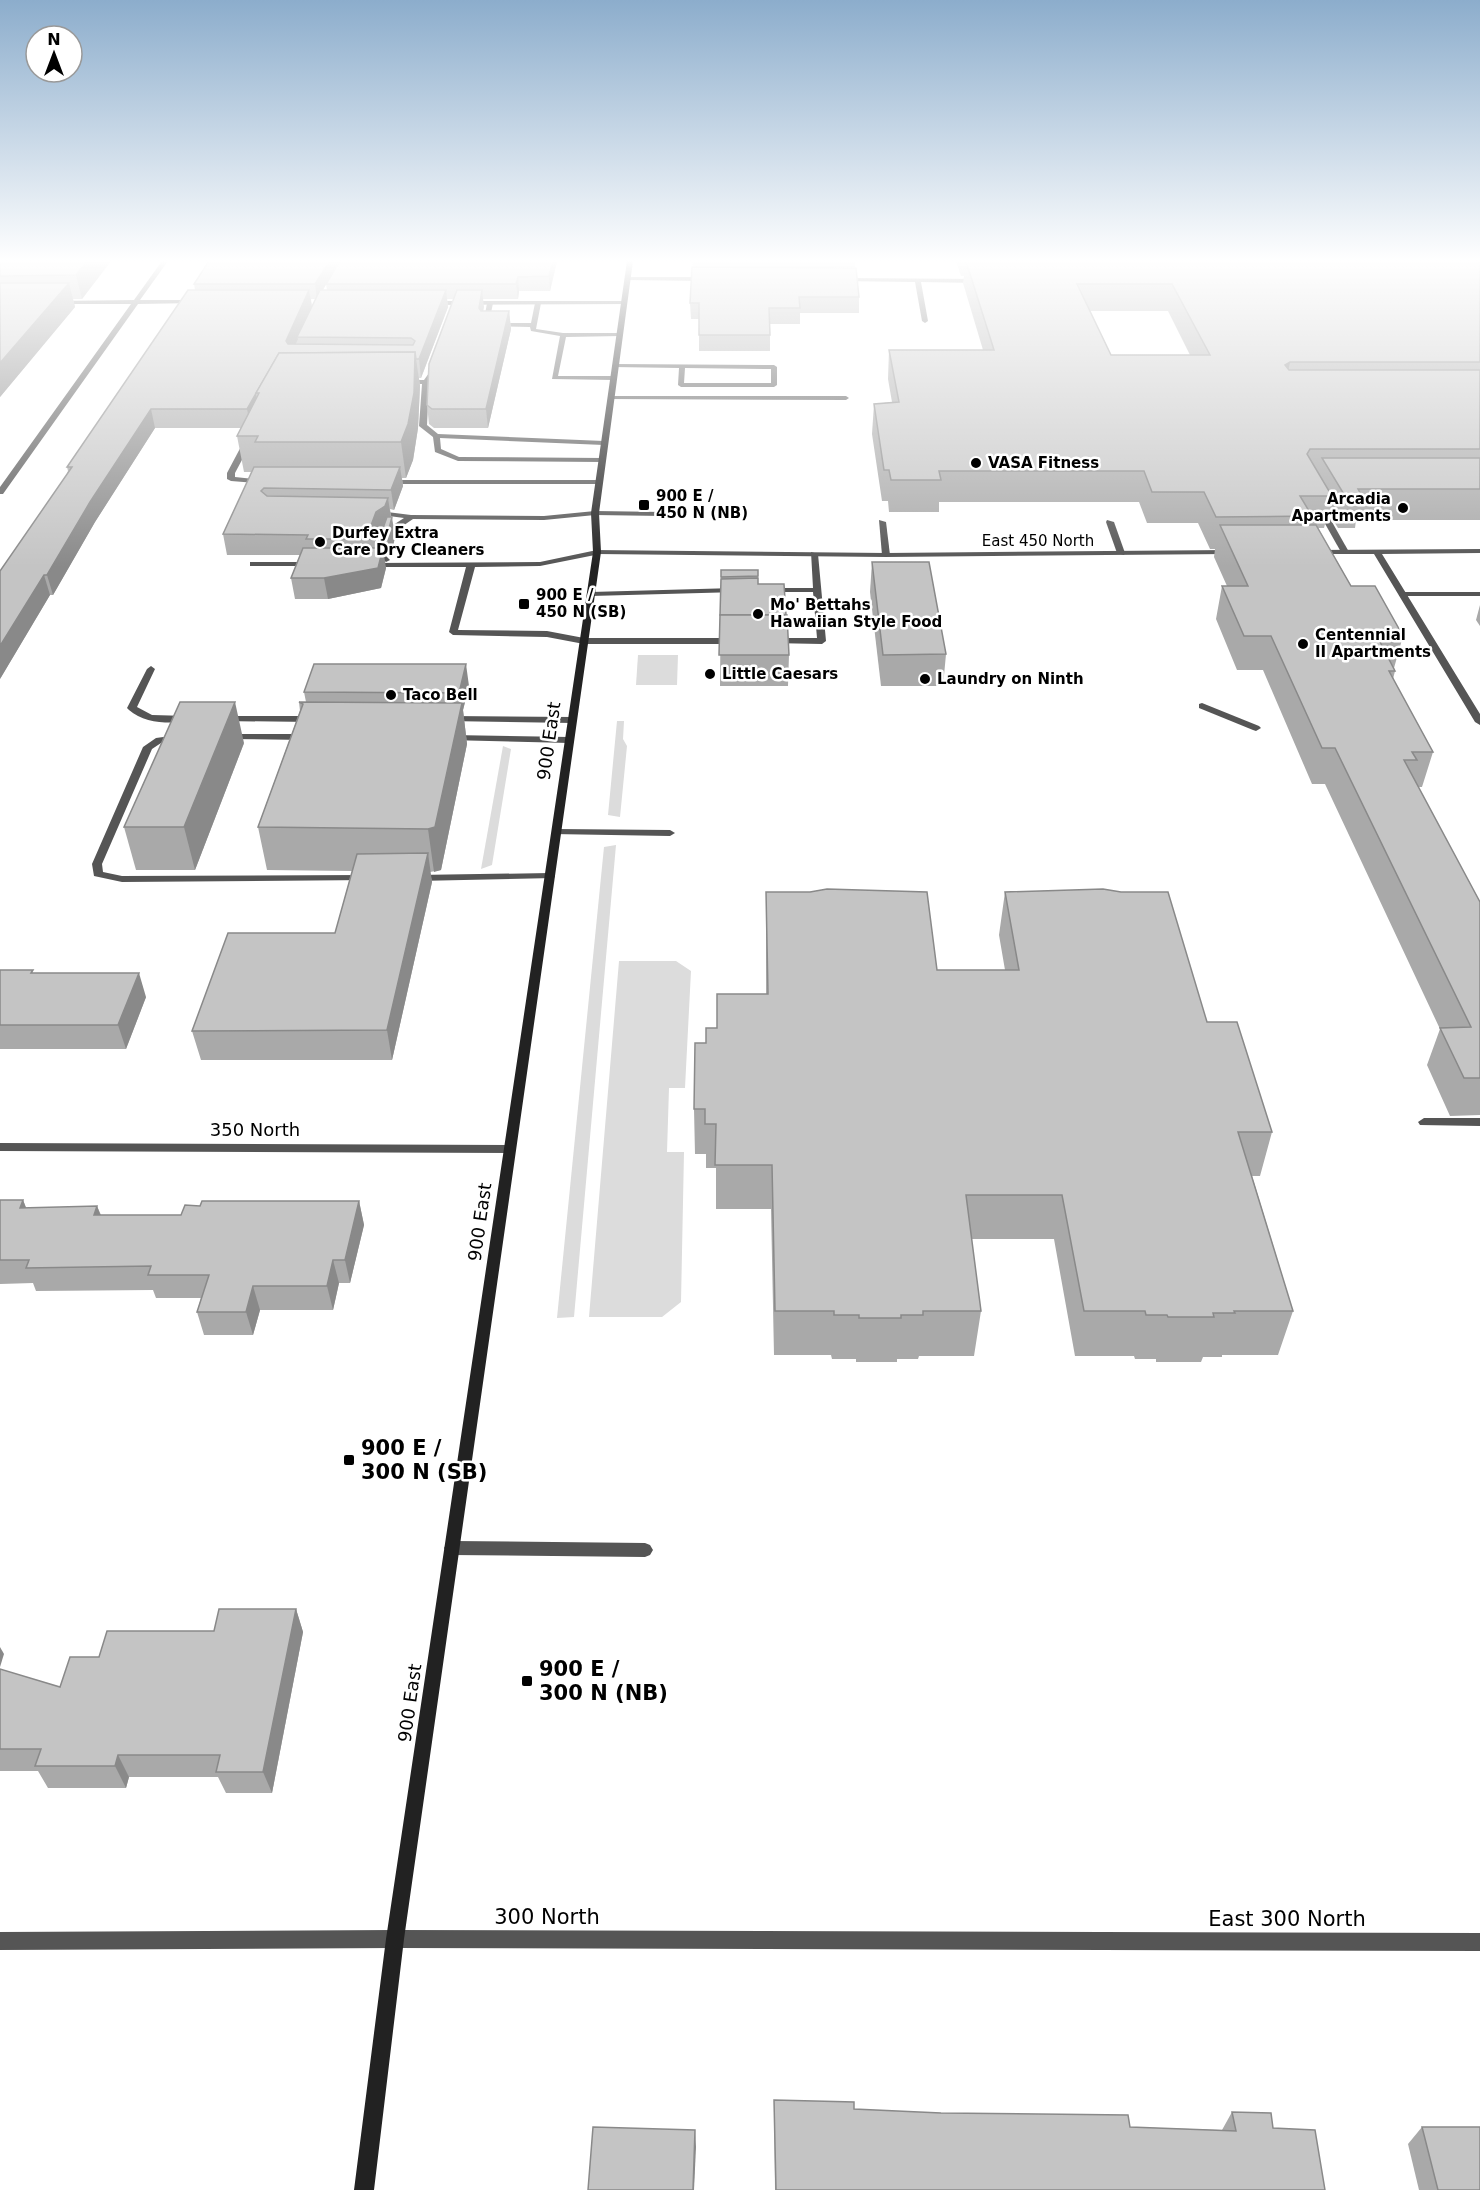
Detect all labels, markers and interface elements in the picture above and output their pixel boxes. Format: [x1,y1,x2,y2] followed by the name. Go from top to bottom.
[24,24,84,84] north arrow
[47,30,61,49] text: N
[988,454,1099,472] place label: VASA Fitness
[969,456,983,470] marker: VASA Fitness
[656,487,748,522] place label: 900 E / 450 N (NB)
[1291,490,1391,525] place label: Arcadia Apartments
[637,498,651,512] marker: 900 E / 450 N (NB)
[1396,501,1410,515] marker: Arcadia Apartments
[332,524,484,559] place label: Durfey Extra Care Dry Cleaners
[982,532,1094,550] street label: East 450 North
[313,535,327,549] marker: Durfey Extra Care Dry Cleaners
[536,586,626,621] place label: 900 E / 450 N (SB)
[770,596,942,631] place label: Mo' Bettahs Hawaiian Style Food
[517,597,531,611] marker: 900 E / 450 N (SB)
[751,607,765,621] marker: Mo' Bettahs Hawaiian Style Food
[1315,626,1431,661] place label: Centennial II Apartments
[1296,637,1310,651] marker: Centennial II Apartments
[722,665,838,683] place label: Little Caesars
[703,667,717,681] marker: Little Caesars
[937,670,1084,688] place label: Laundry on Ninth
[918,672,932,686] marker: Laundry on Ninth
[403,686,478,704] place label: Taco Bell
[384,688,398,702] marker: Taco Bell
[533,700,564,781] street label: 900 East
[210,1119,300,1140] street label: 350 North
[464,1181,495,1262] street label: 900 East
[361,1436,487,1484] place label: 900 E / 300 N (SB)
[342,1453,356,1467] marker: 900 E / 300 N (SB)
[539,1657,668,1705] place label: 900 E / 300 N (NB)
[394,1662,425,1743] street label: 900 East
[520,1674,534,1688] marker: 900 E / 300 N (NB)
[494,1905,600,1929] street label: 300 North
[1208,1907,1366,1931] street label: East 300 North

